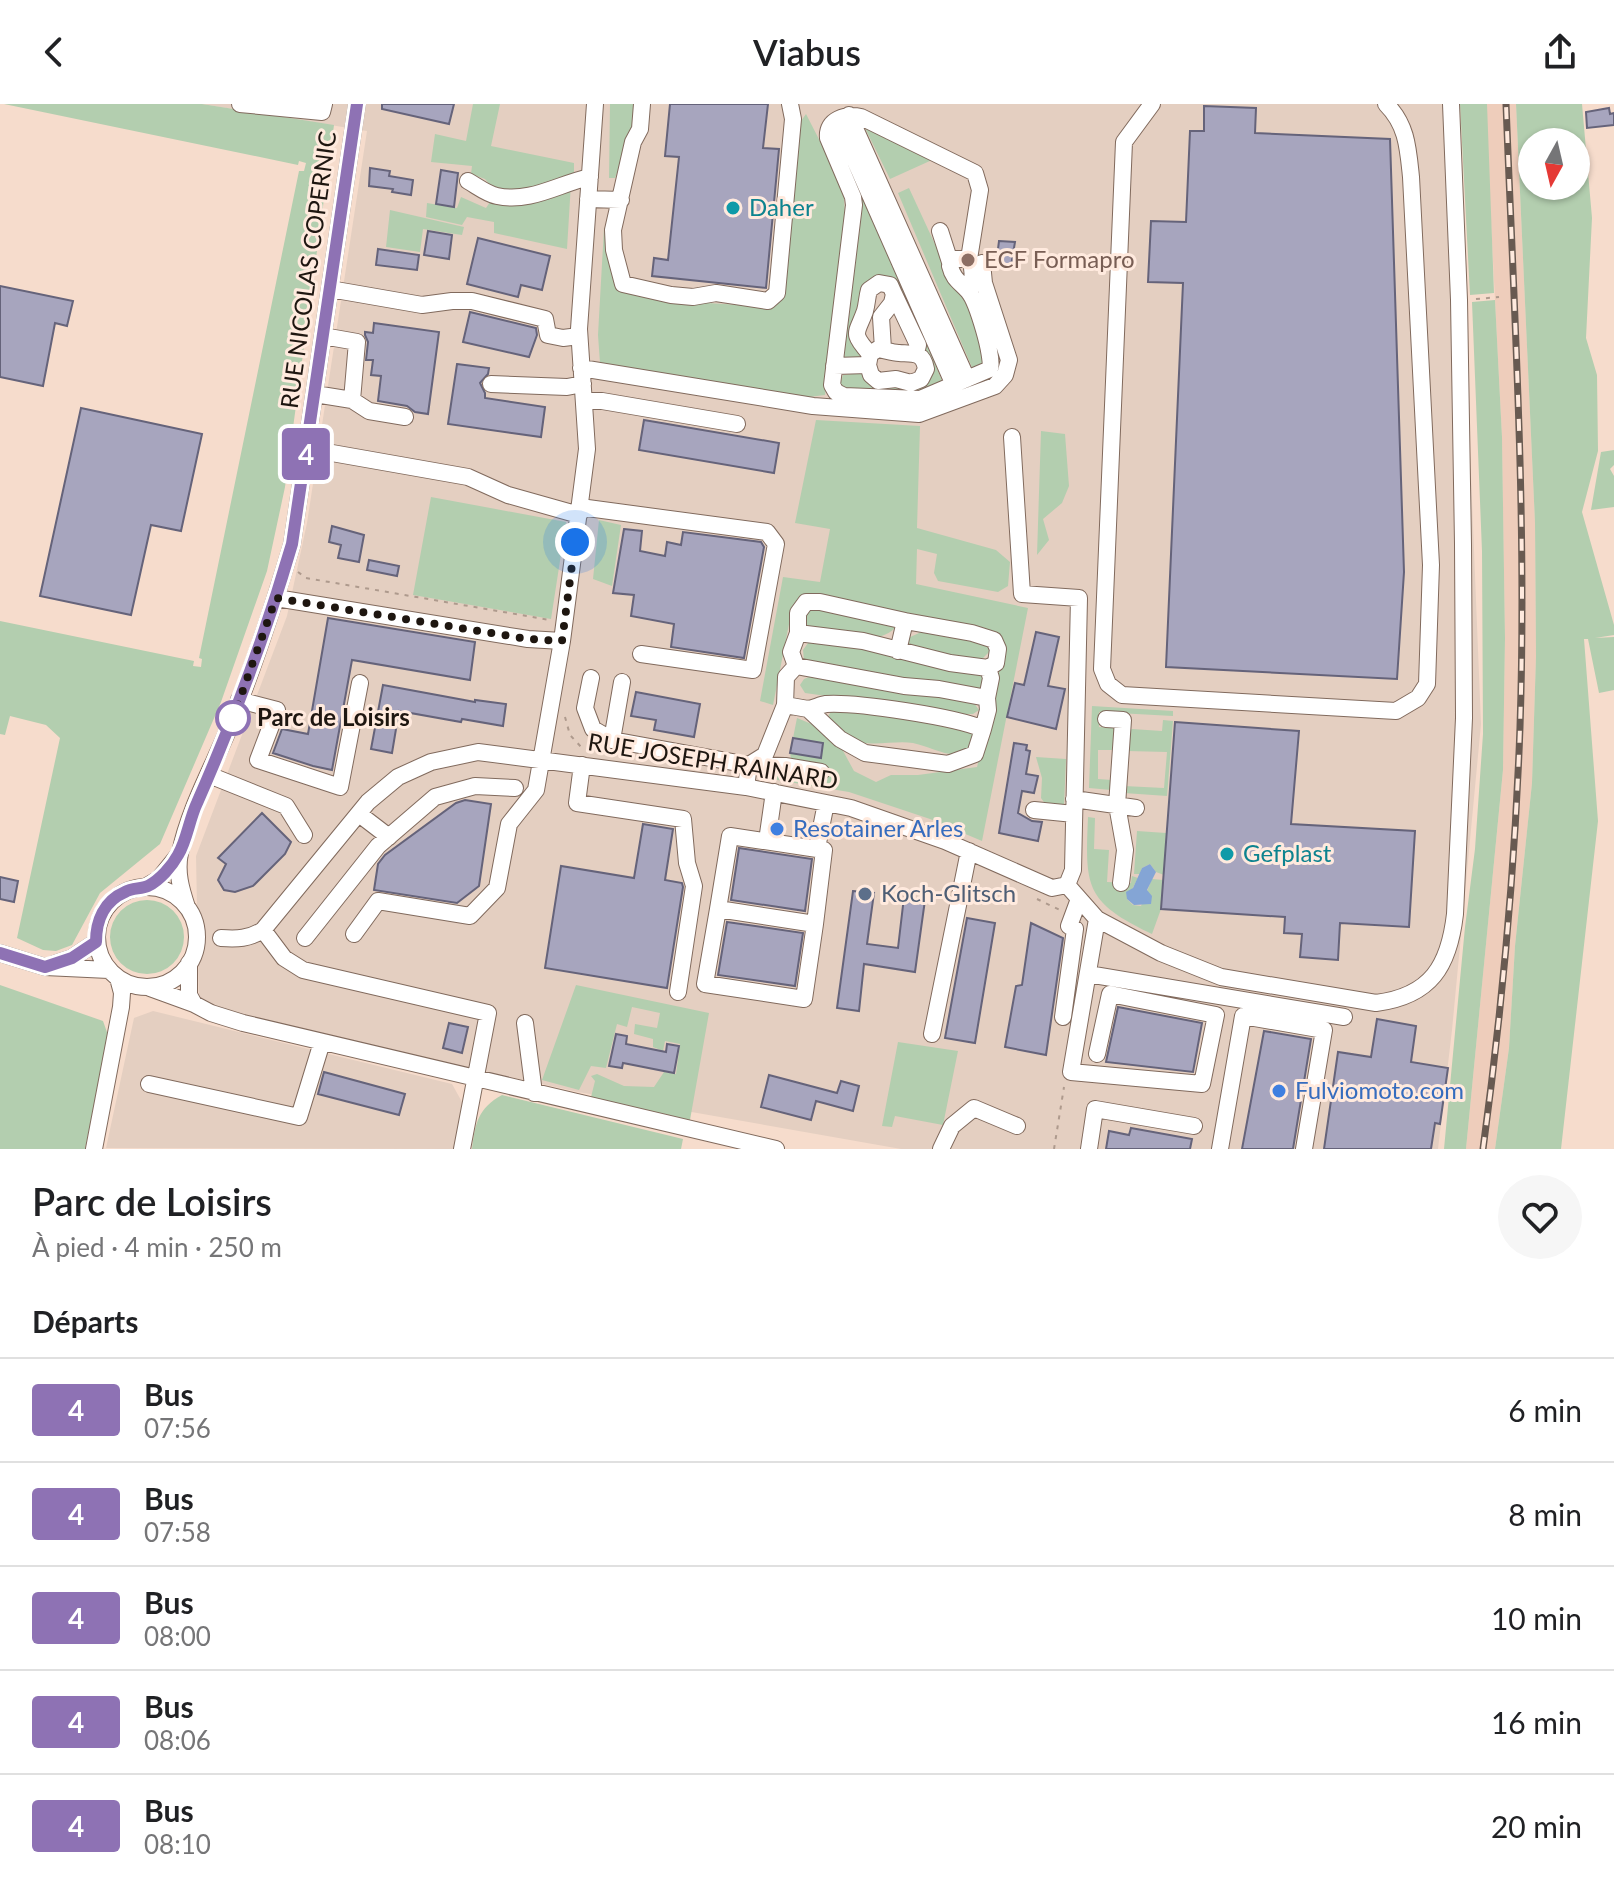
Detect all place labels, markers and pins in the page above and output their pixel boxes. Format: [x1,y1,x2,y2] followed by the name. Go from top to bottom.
[749,192,814,221] place label: Daher
[724,199,742,217] marker: Daher
[984,244,1135,273] place label: ECF Formapro
[959,251,977,269] marker: ECF Formapro
[216,701,250,735] marker: Parc de Loisirs
[257,702,410,731] place label: Parc de Loisirs
[793,813,963,842] place label: Resotainer Arles
[768,820,786,838] marker: Resotainer Arles
[1243,838,1332,867] place label: Gefplast
[1218,845,1236,863] marker: Gefplast
[881,878,1016,907] place label: Koch-Glitsch
[856,885,874,903] marker: Koch-Glitsch
[1295,1075,1464,1104] place label: Fulviomoto.com
[1270,1082,1288,1100] marker: Fulviomoto.com

